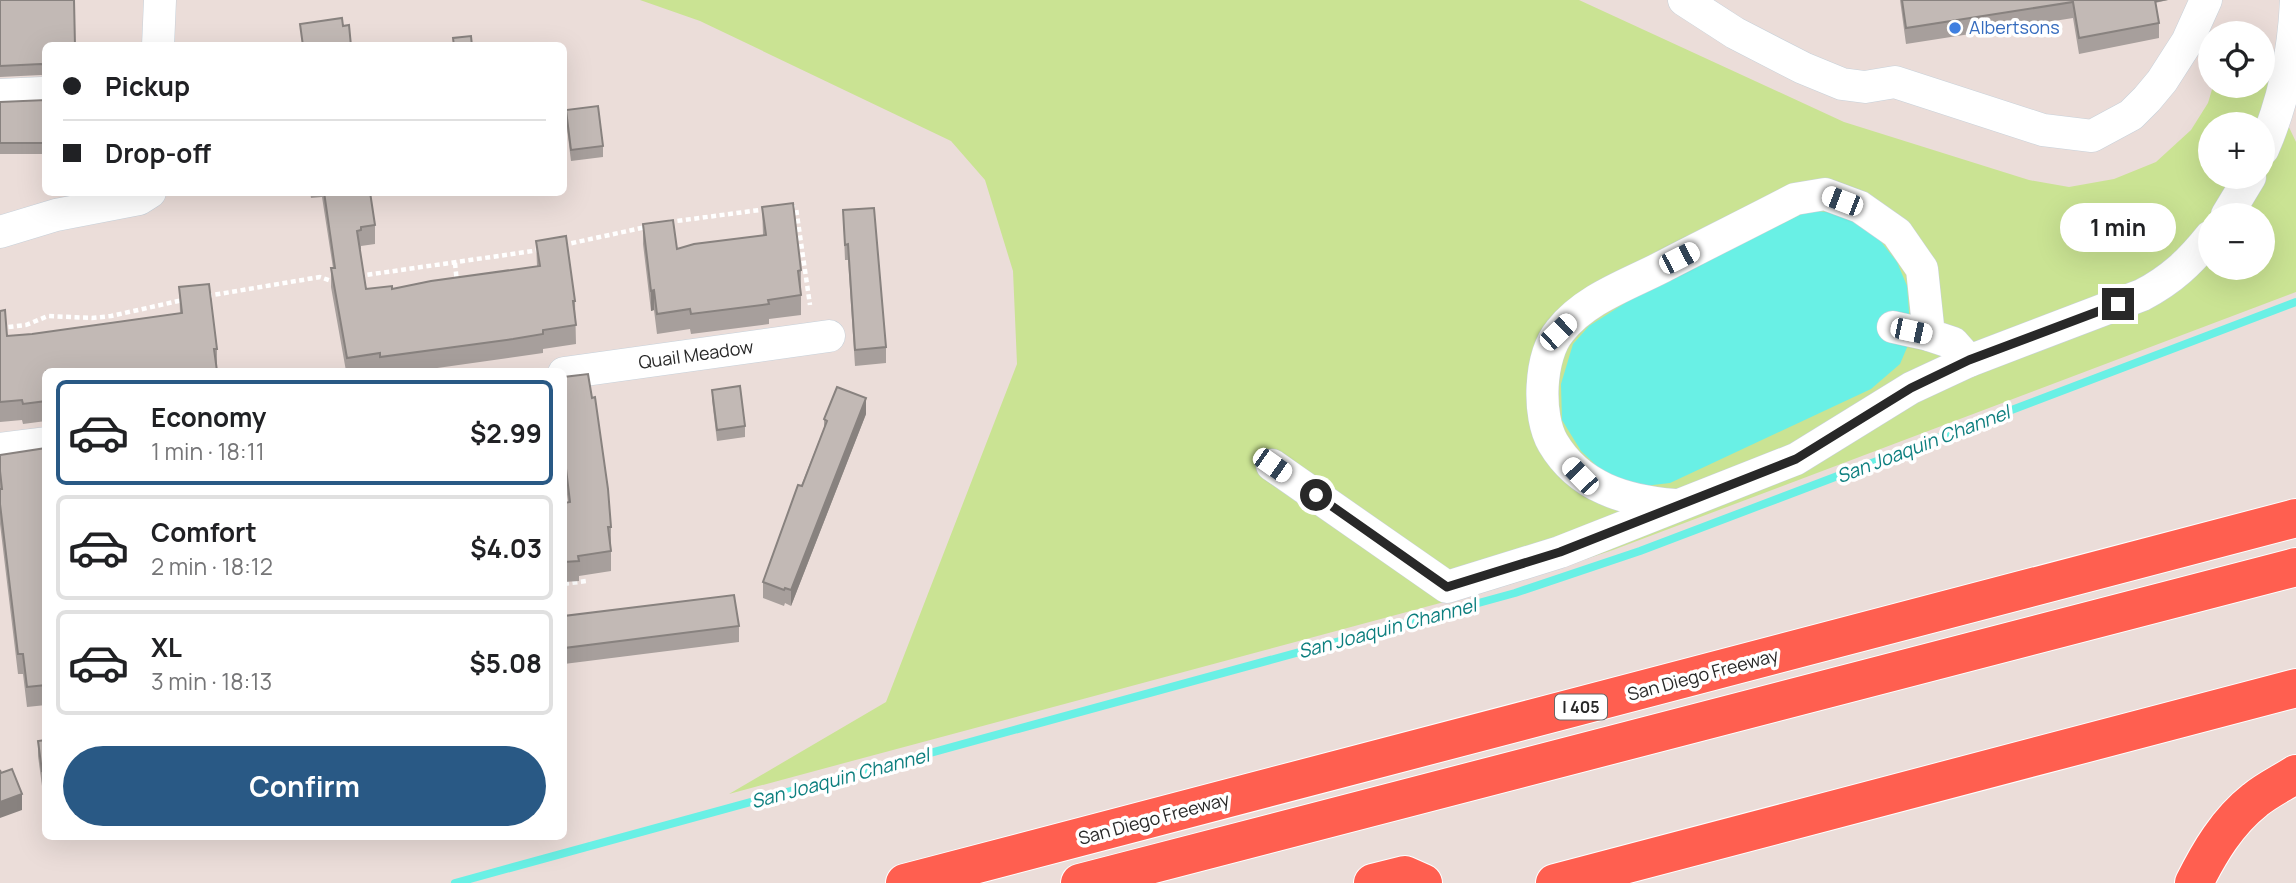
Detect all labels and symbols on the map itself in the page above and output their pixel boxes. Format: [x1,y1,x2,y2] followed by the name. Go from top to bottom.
[1969,15,2060,39] place label: Albertsons
[1947,20,1963,36] marker: Albertsons
[1819,184,1866,218] car
[2060,202,2176,252] callout: 1 min
[1656,239,1703,277] car
[2102,288,2134,320] route end
[1536,310,1581,354] car
[1889,316,1934,346] car
[637,334,755,374] street label: Quail Meadow
[1833,398,2016,489] water label: San Joaquin Channel
[1249,444,1296,486] car
[1558,454,1603,498] car
[1300,479,1332,511] route start
[1295,591,1481,664] water label: San Joaquin Channel
[1625,642,1781,706] street label: San Diego Freeway
[1555,694,1607,720] road number: I 405
[748,741,934,814] water label: San Joaquin Channel
[1076,786,1232,850] street label: San Diego Freeway

